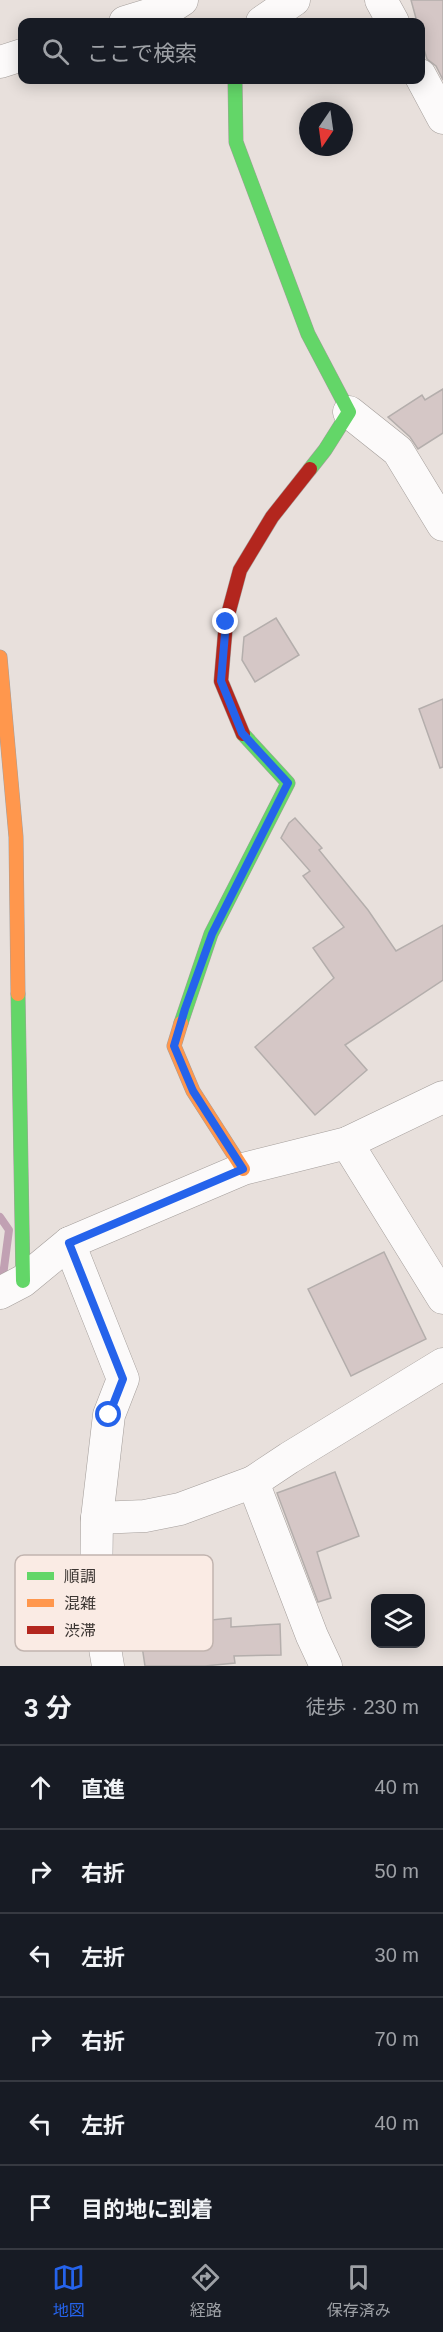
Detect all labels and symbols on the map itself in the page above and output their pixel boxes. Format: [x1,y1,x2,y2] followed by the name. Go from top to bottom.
[299,102,353,156] north arrow
[212,608,238,634] route end
[95,1401,121,1427] route start
[15,1555,213,1651] legend
[64,1568,96,1585] text: 順調
[64,1595,96,1612] text: 混雑
[64,1622,96,1639] text: 渋滞

